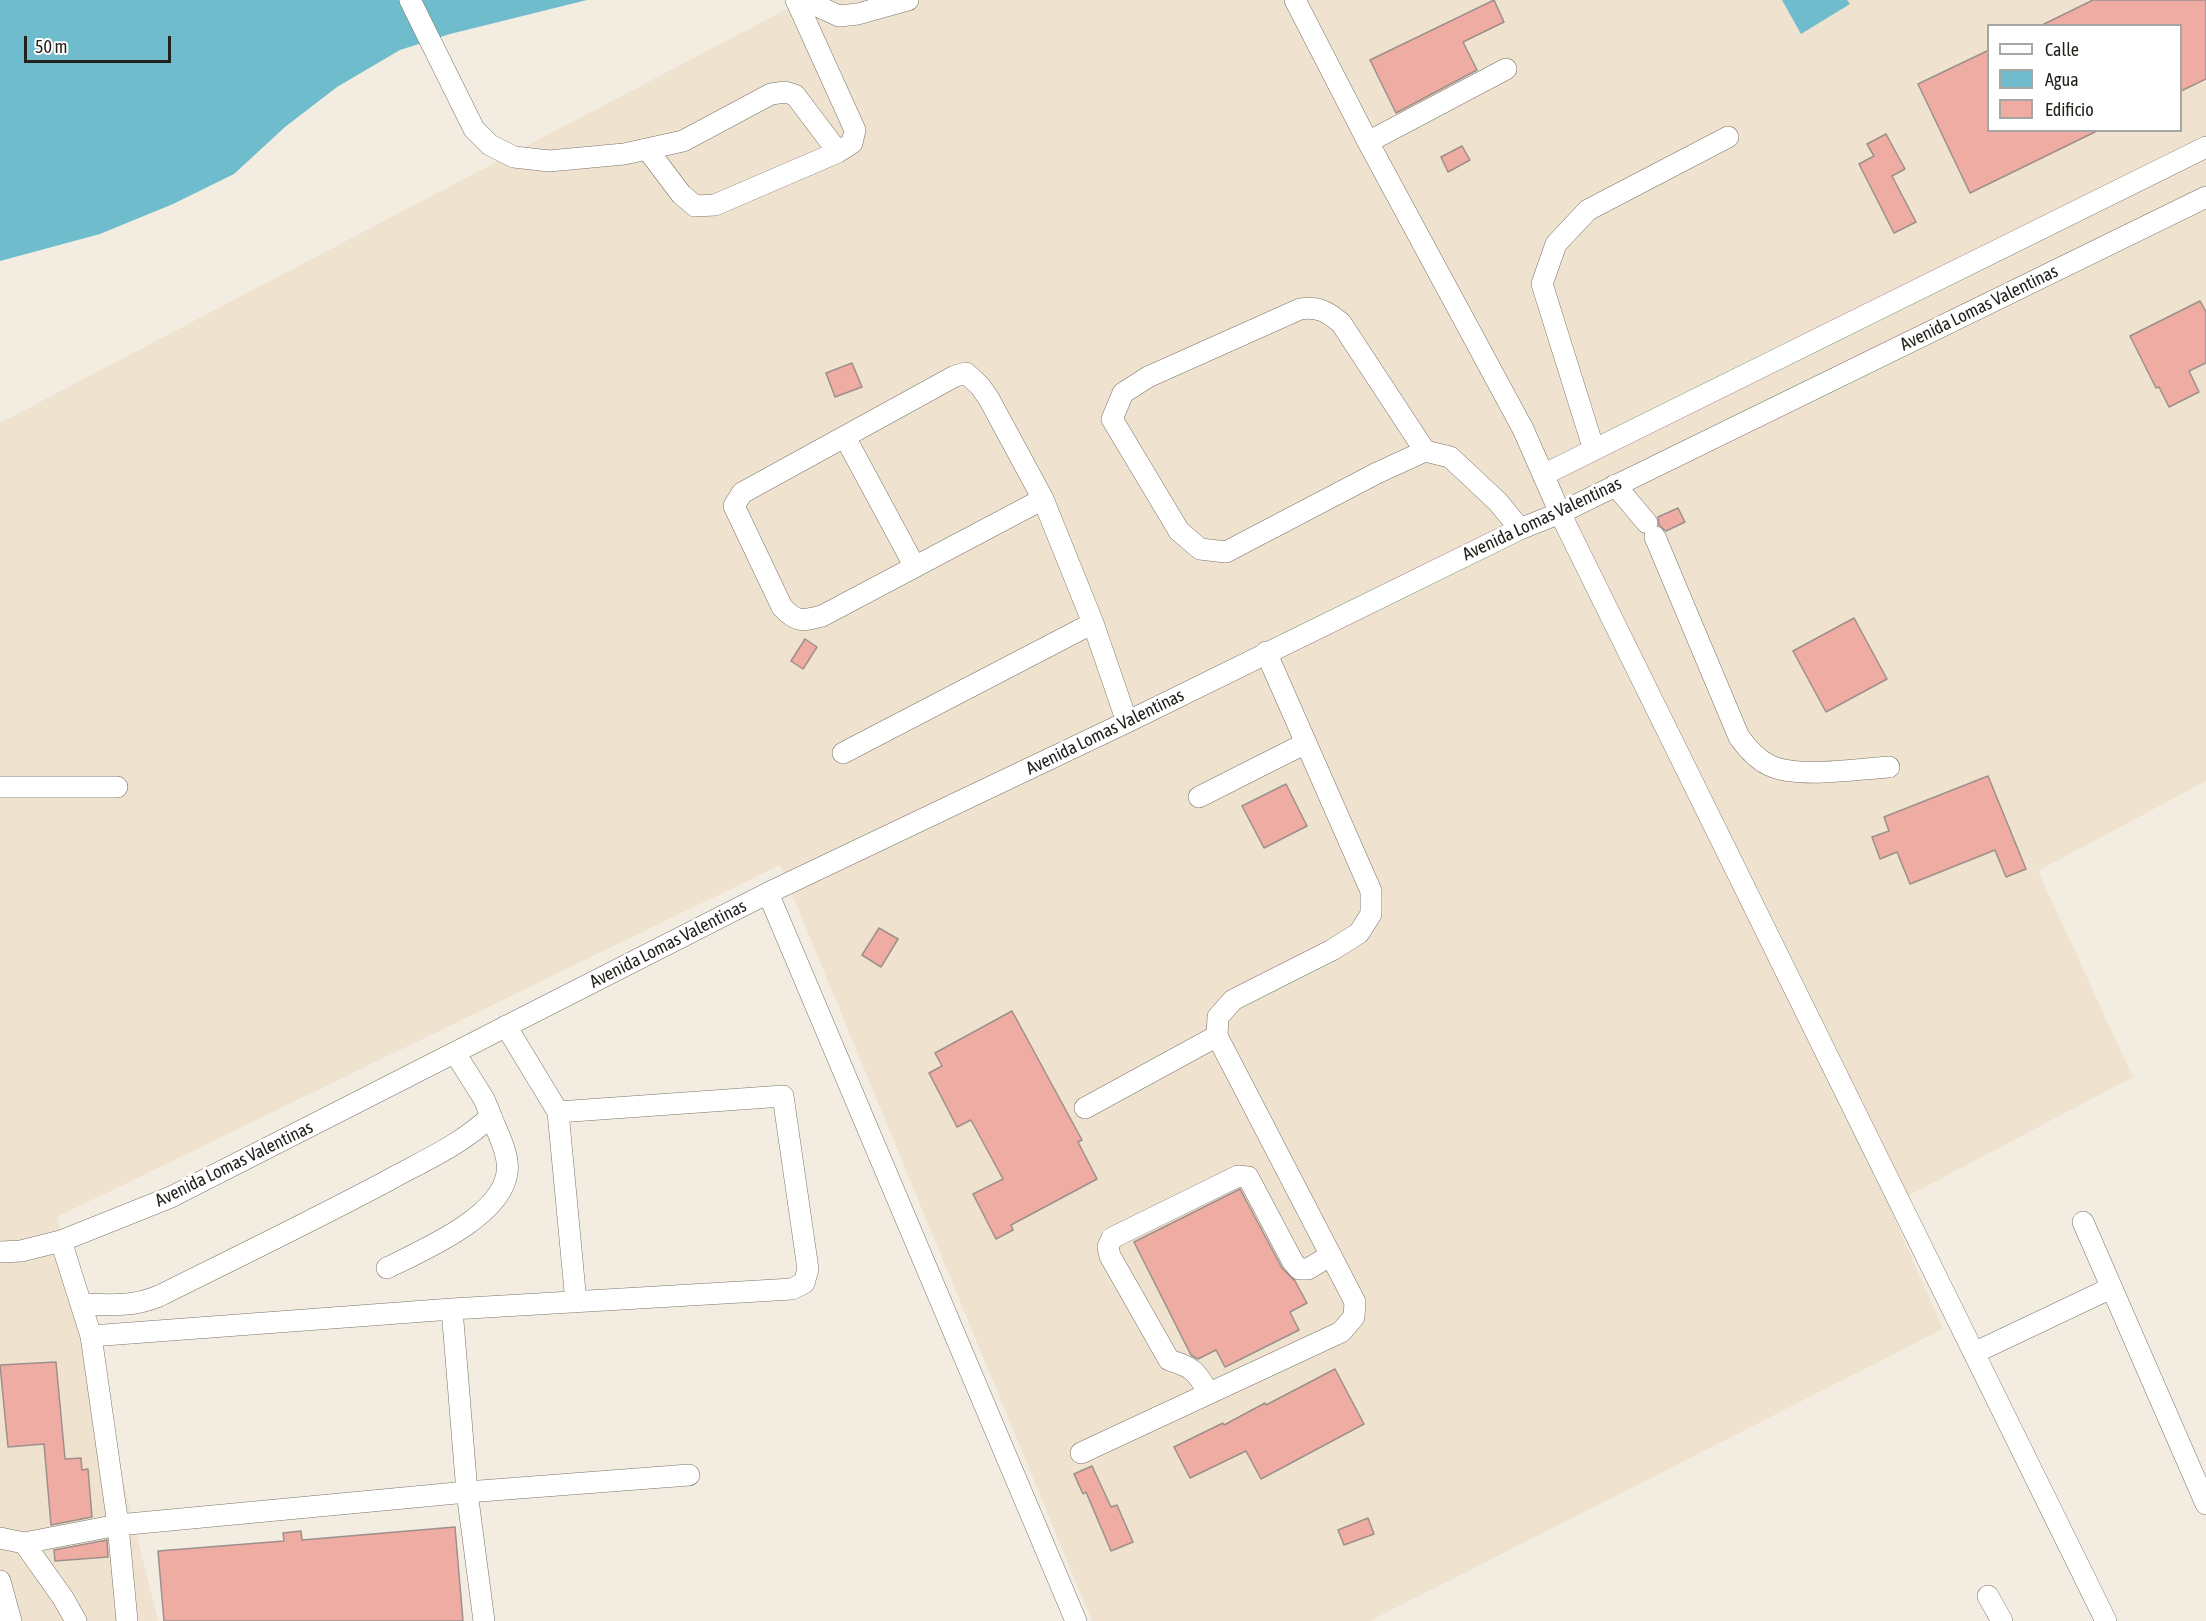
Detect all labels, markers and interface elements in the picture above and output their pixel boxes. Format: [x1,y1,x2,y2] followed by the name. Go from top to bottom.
[27,24,174,62] scale bar
[1987,24,2182,132] legend
[35,36,67,57] text: 50 m
[2045,39,2079,60] text: Calle
[2045,69,2079,90] text: Agua
[2045,99,2094,120] text: Edificio
[1897,260,2061,356] street label: Avenida Lomas Valentinas
[1459,473,1625,565] street label: Avenida Lomas Valentinas
[1023,684,1187,780] street label: Avenida Lomas Valentinas
[586,895,750,993] street label: Avenida Lomas Valentinas
[152,1116,316,1212] street label: Avenida Lomas Valentinas

